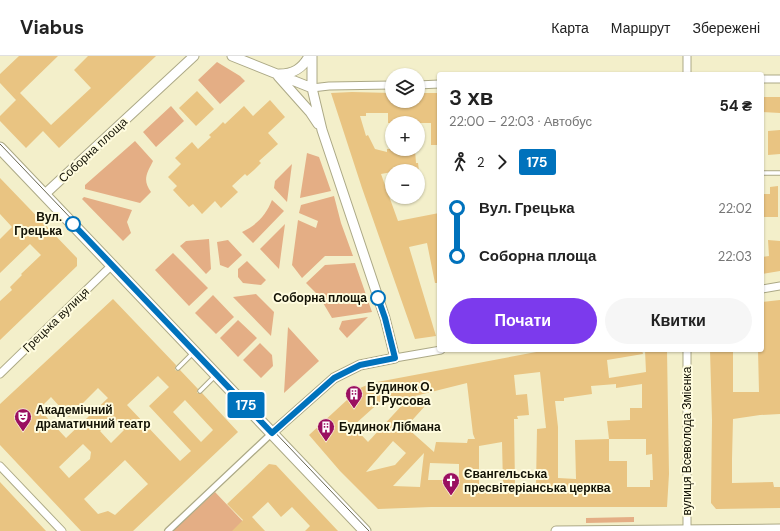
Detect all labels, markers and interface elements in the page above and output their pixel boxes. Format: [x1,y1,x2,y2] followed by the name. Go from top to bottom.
[20,15,84,40] text: Viabus
[551,19,589,37] text: Карта
[611,19,670,37] text: Маршрут
[692,19,760,37] text: Збережені
[385,68,425,204] map controls
[385,68,425,108] button: layers
[449,83,493,112] text: 3 хв
[719,96,752,116] text: 54 ₴
[449,113,592,130] text: 22:00 – 22:03 · Автобус
[55,114,131,186] street label: Соборна площа
[385,116,425,156] button: +
[449,151,471,173] icon: walk
[491,151,513,173] icon: forward
[527,153,548,171] text: 175
[477,154,485,171] text: 2
[385,164,425,204] button: −
[479,198,575,218] text: Вул. Грецька
[718,200,752,217] text: 22:02
[14,209,62,239] place label: Вул. Грецька
[65,216,81,232] marker: Вул. Грецька
[479,246,596,266] text: Соборна площа
[718,248,752,265] text: 22:03
[19,284,93,356] street label: Грецька вулиця
[273,290,367,306] place label: Соборна площа
[370,290,386,306] marker: Соборна площа
[449,298,597,344] button: Почати
[605,298,752,344] button: Квитки
[679,366,695,515] street label: вулиця Всеволода Змієнка
[367,379,433,409] place label: Будинок О. П. Руссова
[344,384,364,409] building icon: Будинок О. П. Руссова
[223,392,269,418] line badge: 175
[236,396,257,414] text: 175
[36,402,151,432] place label: Академічний драматичний театр
[13,407,33,432] theatre icon: Академічний драматичний театр
[316,417,336,442] building icon: Будинок Лібмана
[339,419,441,435] place label: Будинок Лібмана
[464,466,611,496] place label: Євангельська пресвітеріанська церква
[441,471,461,496] church icon: Євангельська пресвітеріанська церква

